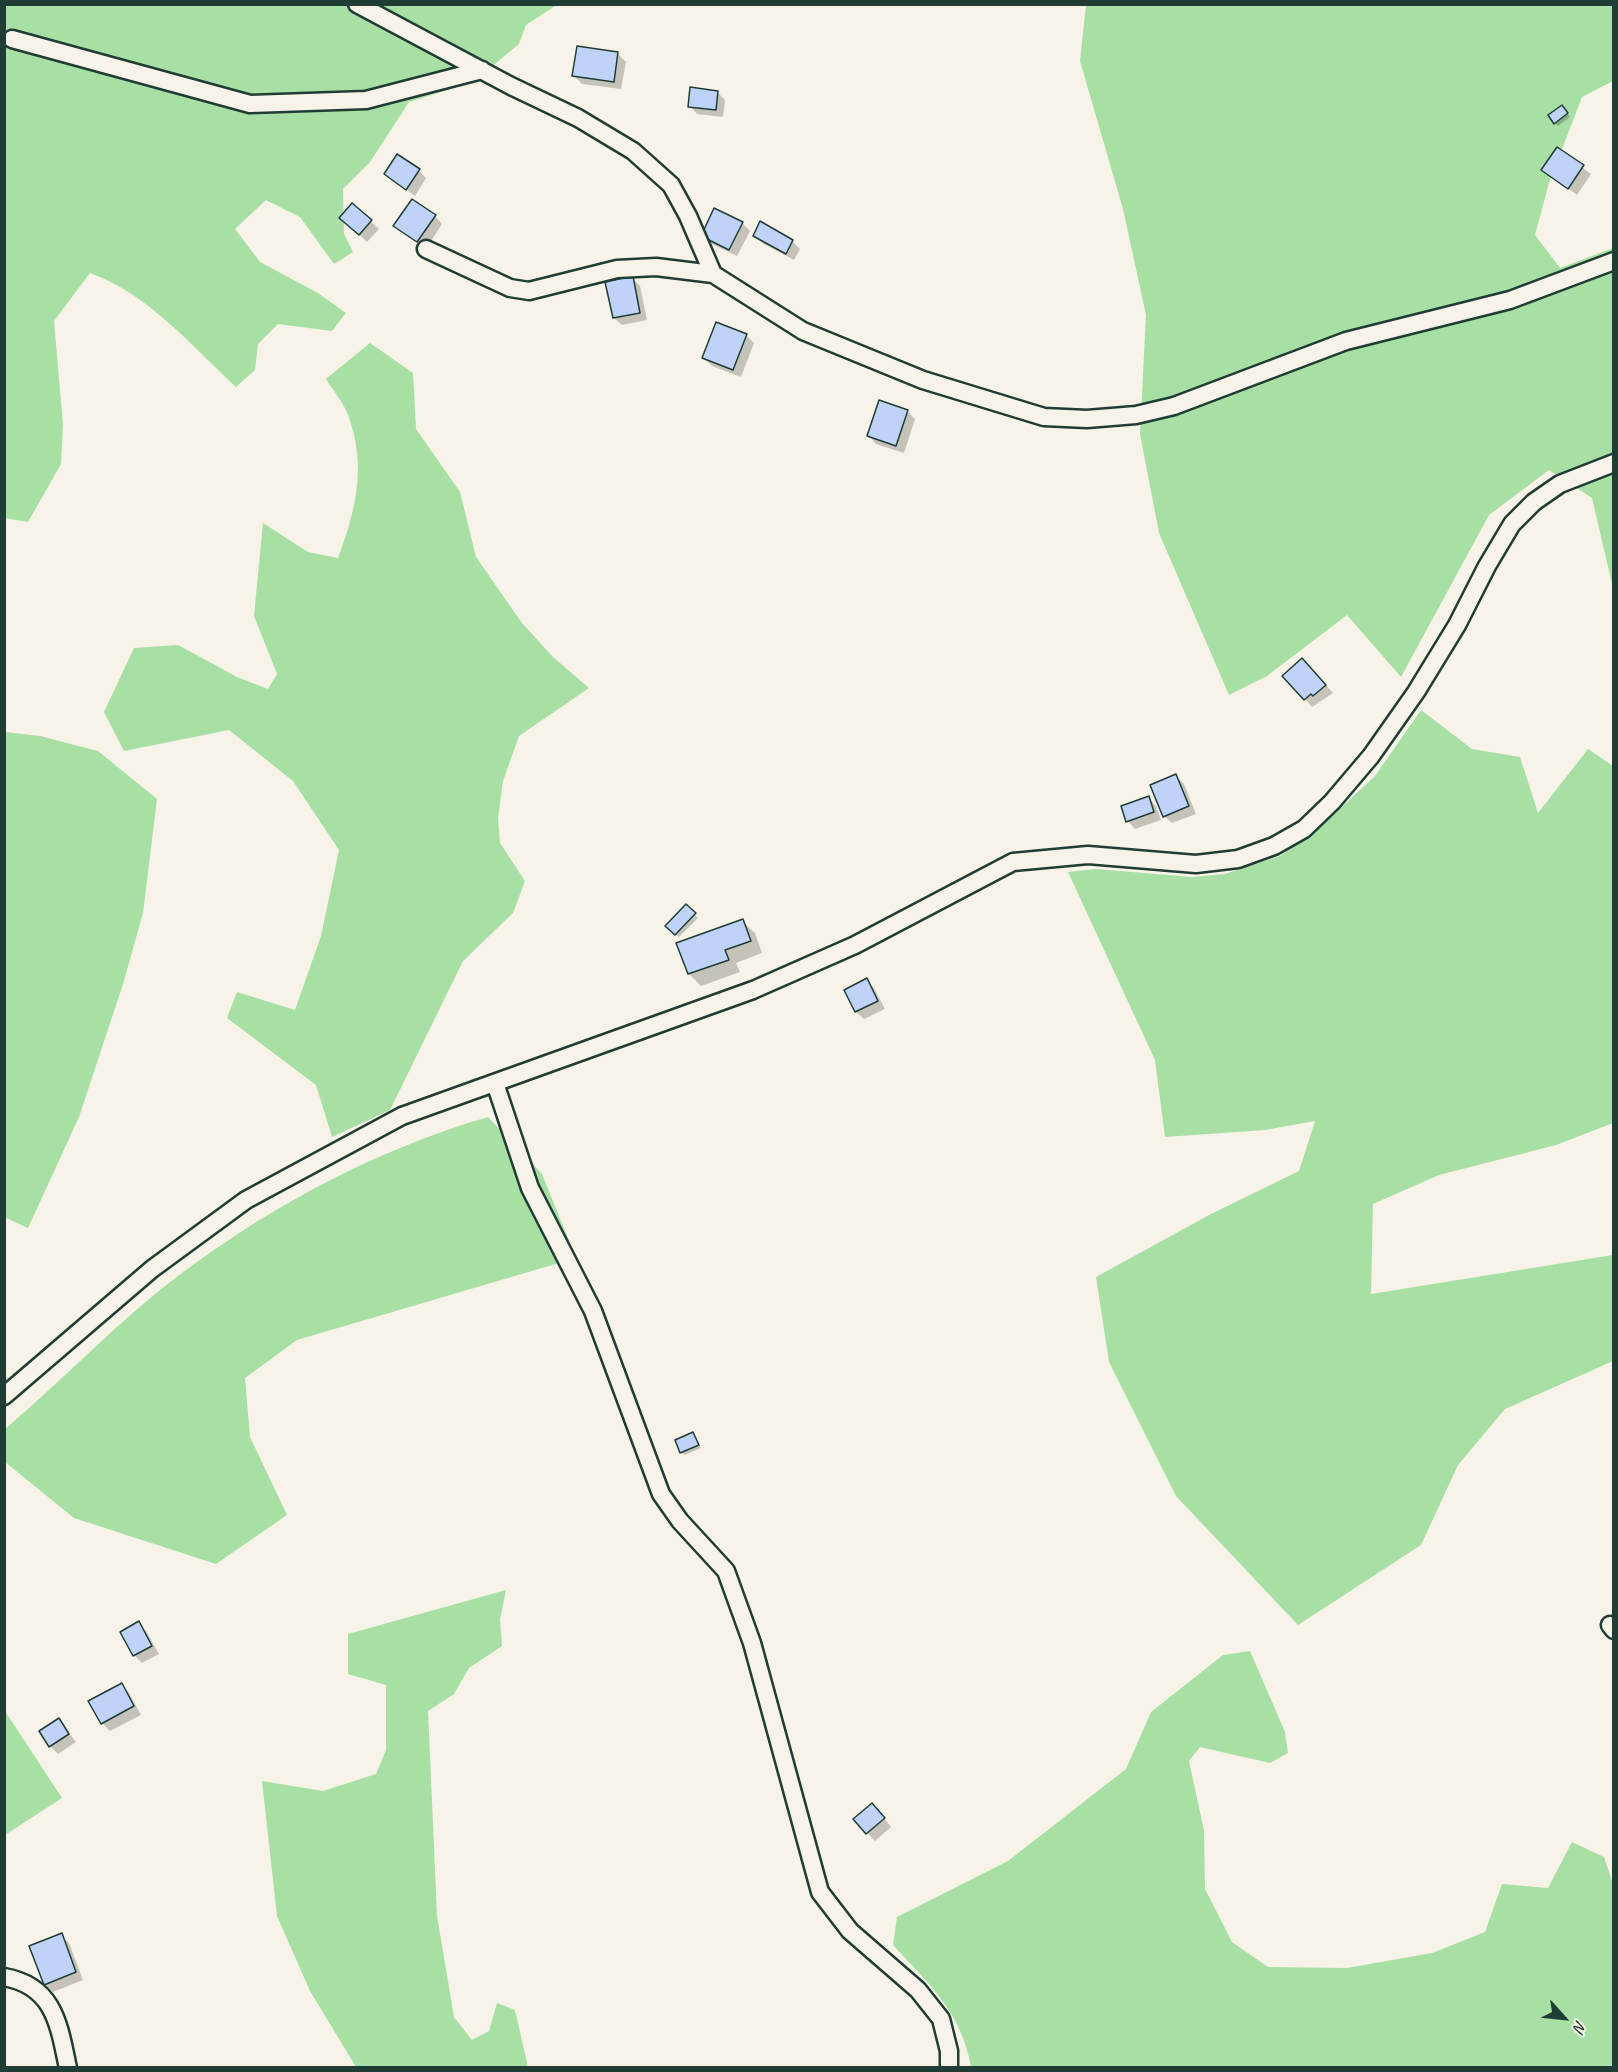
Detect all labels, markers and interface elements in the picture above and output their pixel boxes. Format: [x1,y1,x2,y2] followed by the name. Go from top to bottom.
[1534,1988,1594,2048] north arrow
[1569,2017,1591,2035] text: N

